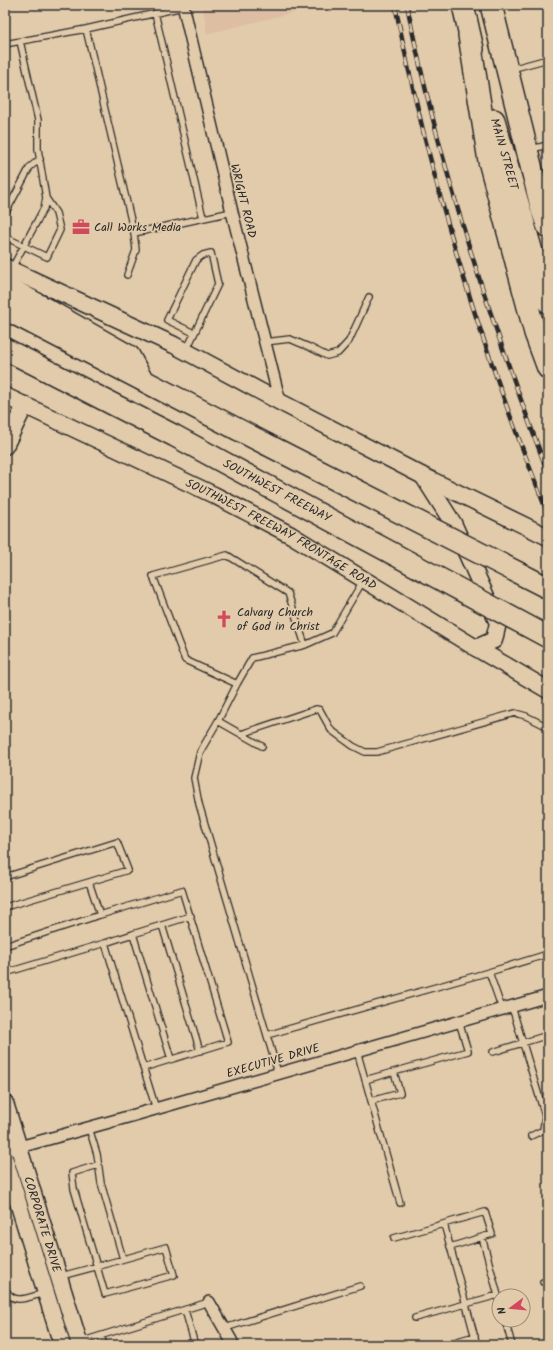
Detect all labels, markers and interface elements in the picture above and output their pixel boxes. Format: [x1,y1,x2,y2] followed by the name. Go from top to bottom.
[485,116,524,194] street label: MAIN STREET
[225,162,261,240] street label: WRIGHT ROAD
[71,217,91,237] office icon: Call Works Media
[94,218,182,237] place label: Call Works Media
[219,454,336,528] street label: SOUTHWEST FREEWAY
[182,473,381,595] street label: SOUTHWEST FREEWAY FRONTAGE ROAD
[237,603,320,636] place label: Calvary Church of God in Christ
[214,609,234,629] church icon: Calvary Church of God in Christ
[224,1038,323,1083] street label: EXECUTIVE DRIVE
[19,1174,67,1276] street label: CORPORATE DRIVE
[491,1288,531,1328] north arrow
[493,1305,512,1316] text: N

